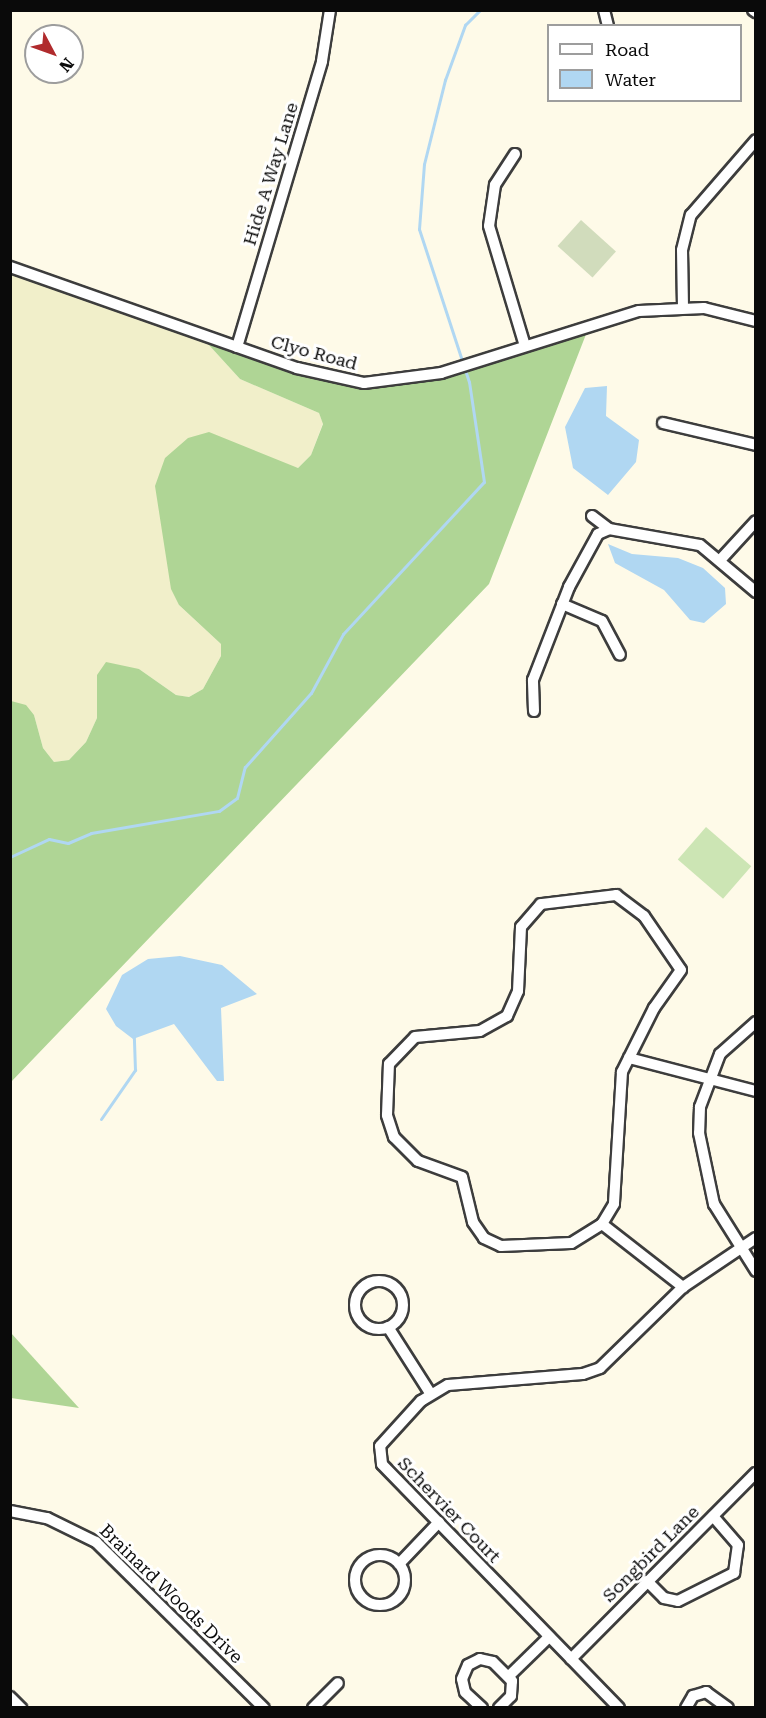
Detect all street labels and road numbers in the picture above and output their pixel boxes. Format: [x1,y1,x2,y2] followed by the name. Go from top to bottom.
[239,100,303,248] street label: Hide A Way Lane
[268,331,360,375] street label: Clyo Road
[393,1453,505,1567] street label: Schervier Court
[598,1501,704,1607] street label: Songbird Lane
[95,1520,247,1668] street label: Brainard Woods Drive

